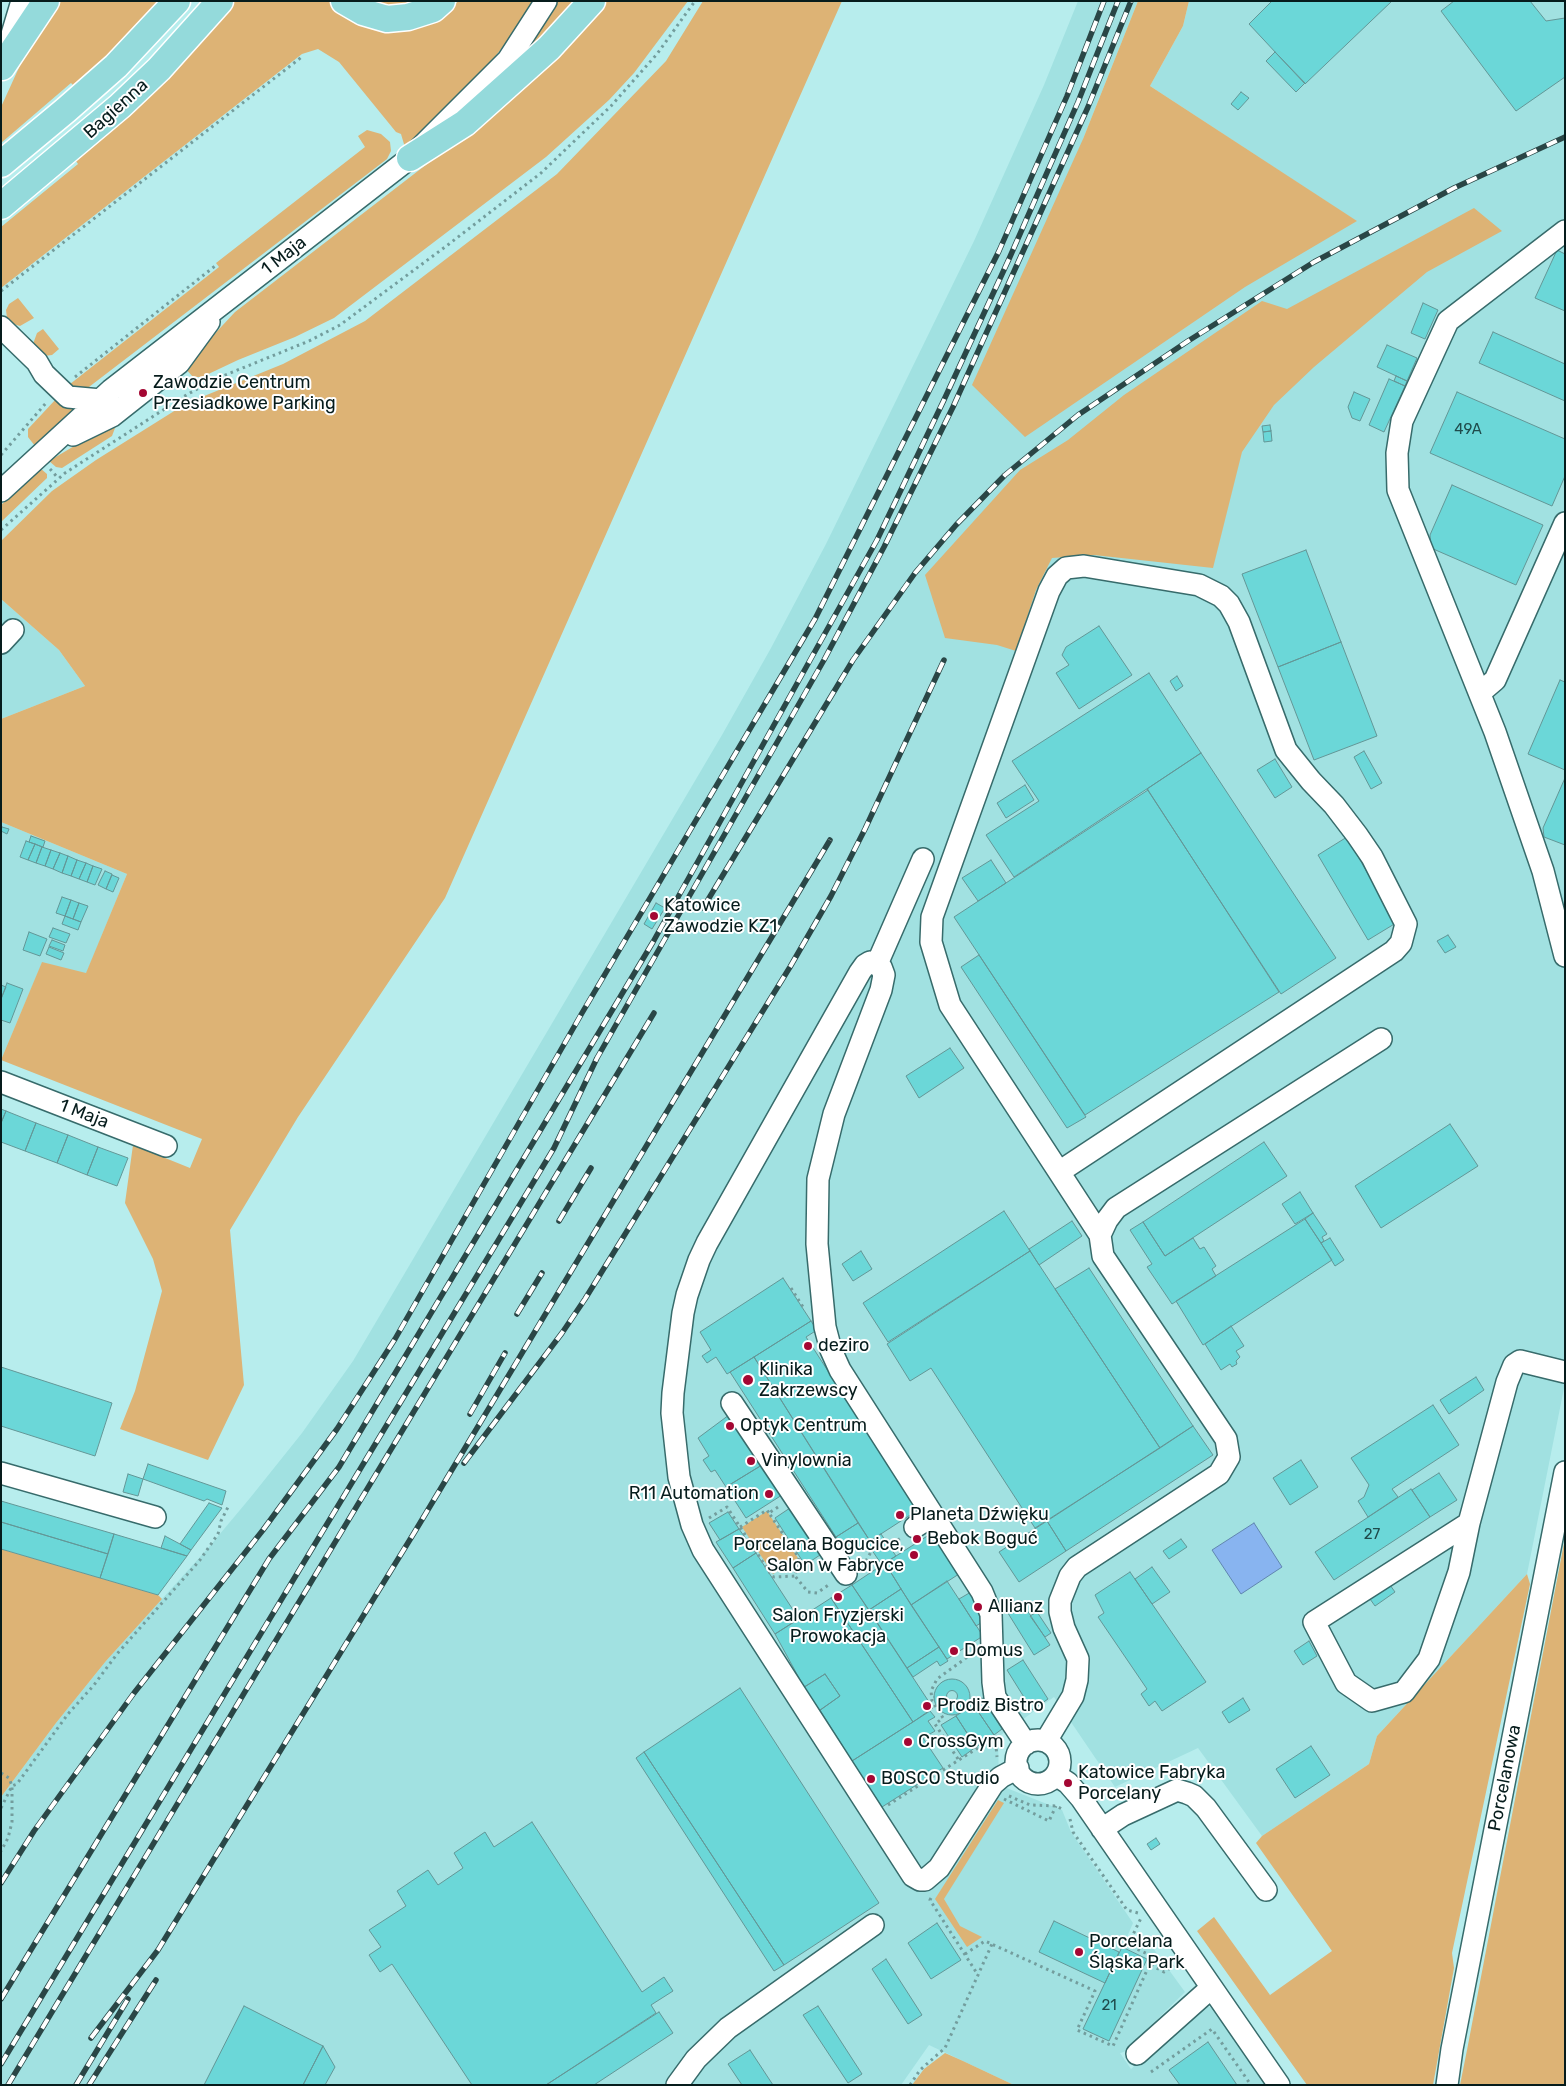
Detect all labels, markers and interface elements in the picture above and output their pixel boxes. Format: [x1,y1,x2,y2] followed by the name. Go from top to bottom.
[79,75,153,143] street label: Bagienna
[257,232,311,280] street label: 1 Maja
[153,372,336,414] place label: Zawodzie Centrum Przesiadkowe Parking
[137,387,149,399] marker: Zawodzie Centrum Przesiadkowe Parking
[1454,421,1482,439] house number: 49A
[664,895,777,938] place label: Katowice Zawodzie KZ1
[648,910,660,922] marker: Katowice Zawodzie KZ1
[56,1095,112,1133] street label: 1 Maja
[818,1335,869,1357] place label: deziro
[802,1340,814,1352] marker: deziro
[759,1359,858,1402] place label: Klinika Zakrzewscy
[741,1373,755,1387] marker: Klinika Zakrzewscy
[740,1415,867,1437] place label: Optyk Centrum
[724,1420,736,1432] marker: Optyk Centrum
[761,1450,852,1472] place label: Vinylownia
[745,1455,757,1467] marker: Vinylownia
[629,1483,759,1505] place label: R11 Automation
[763,1488,775,1500] marker: R11 Automation
[910,1504,1049,1526] place label: Planeta Dźwięku
[894,1509,906,1521] marker: Planeta Dźwięku
[1364,1526,1380,1544] house number: 27
[927,1528,1038,1550] place label: Bebok Boguć
[911,1533,923,1545] marker: Bebok Boguć
[733,1534,904,1576] place label: Porcelana Bogucice, Salon w Fabryce
[908,1549,920,1561] marker: Porcelana Bogucice, Salon w Fabryce
[832,1591,844,1603] marker: Salon Fryzjerski Prowokacja
[988,1596,1043,1618] place label: Allianz
[972,1601,984,1613] marker: Allianz
[772,1605,904,1648] place label: Salon Fryzjerski Prowokacja
[964,1640,1023,1662] place label: Domus
[948,1645,960,1657] marker: Domus
[937,1695,1044,1717] place label: Prodiz Bistro
[921,1700,933,1712] marker: Prodiz Bistro
[1484,1723,1526,1833] street label: Porcelanowa
[918,1731,1004,1753] place label: CrossGym
[902,1736,914,1748] marker: CrossGym
[1078,1762,1225,1805] place label: Katowice Fabryka Porcelany
[881,1768,999,1790] place label: BOSCO Studio
[865,1773,877,1785] marker: BOSCO Studio
[1062,1777,1074,1789] marker: Katowice Fabryka Porcelany
[1089,1931,1185,1974] place label: Porcelana Śląska Park
[1073,1946,1085,1958] marker: Porcelana Śląska Park
[1101,1997,1117,2015] house number: 21

